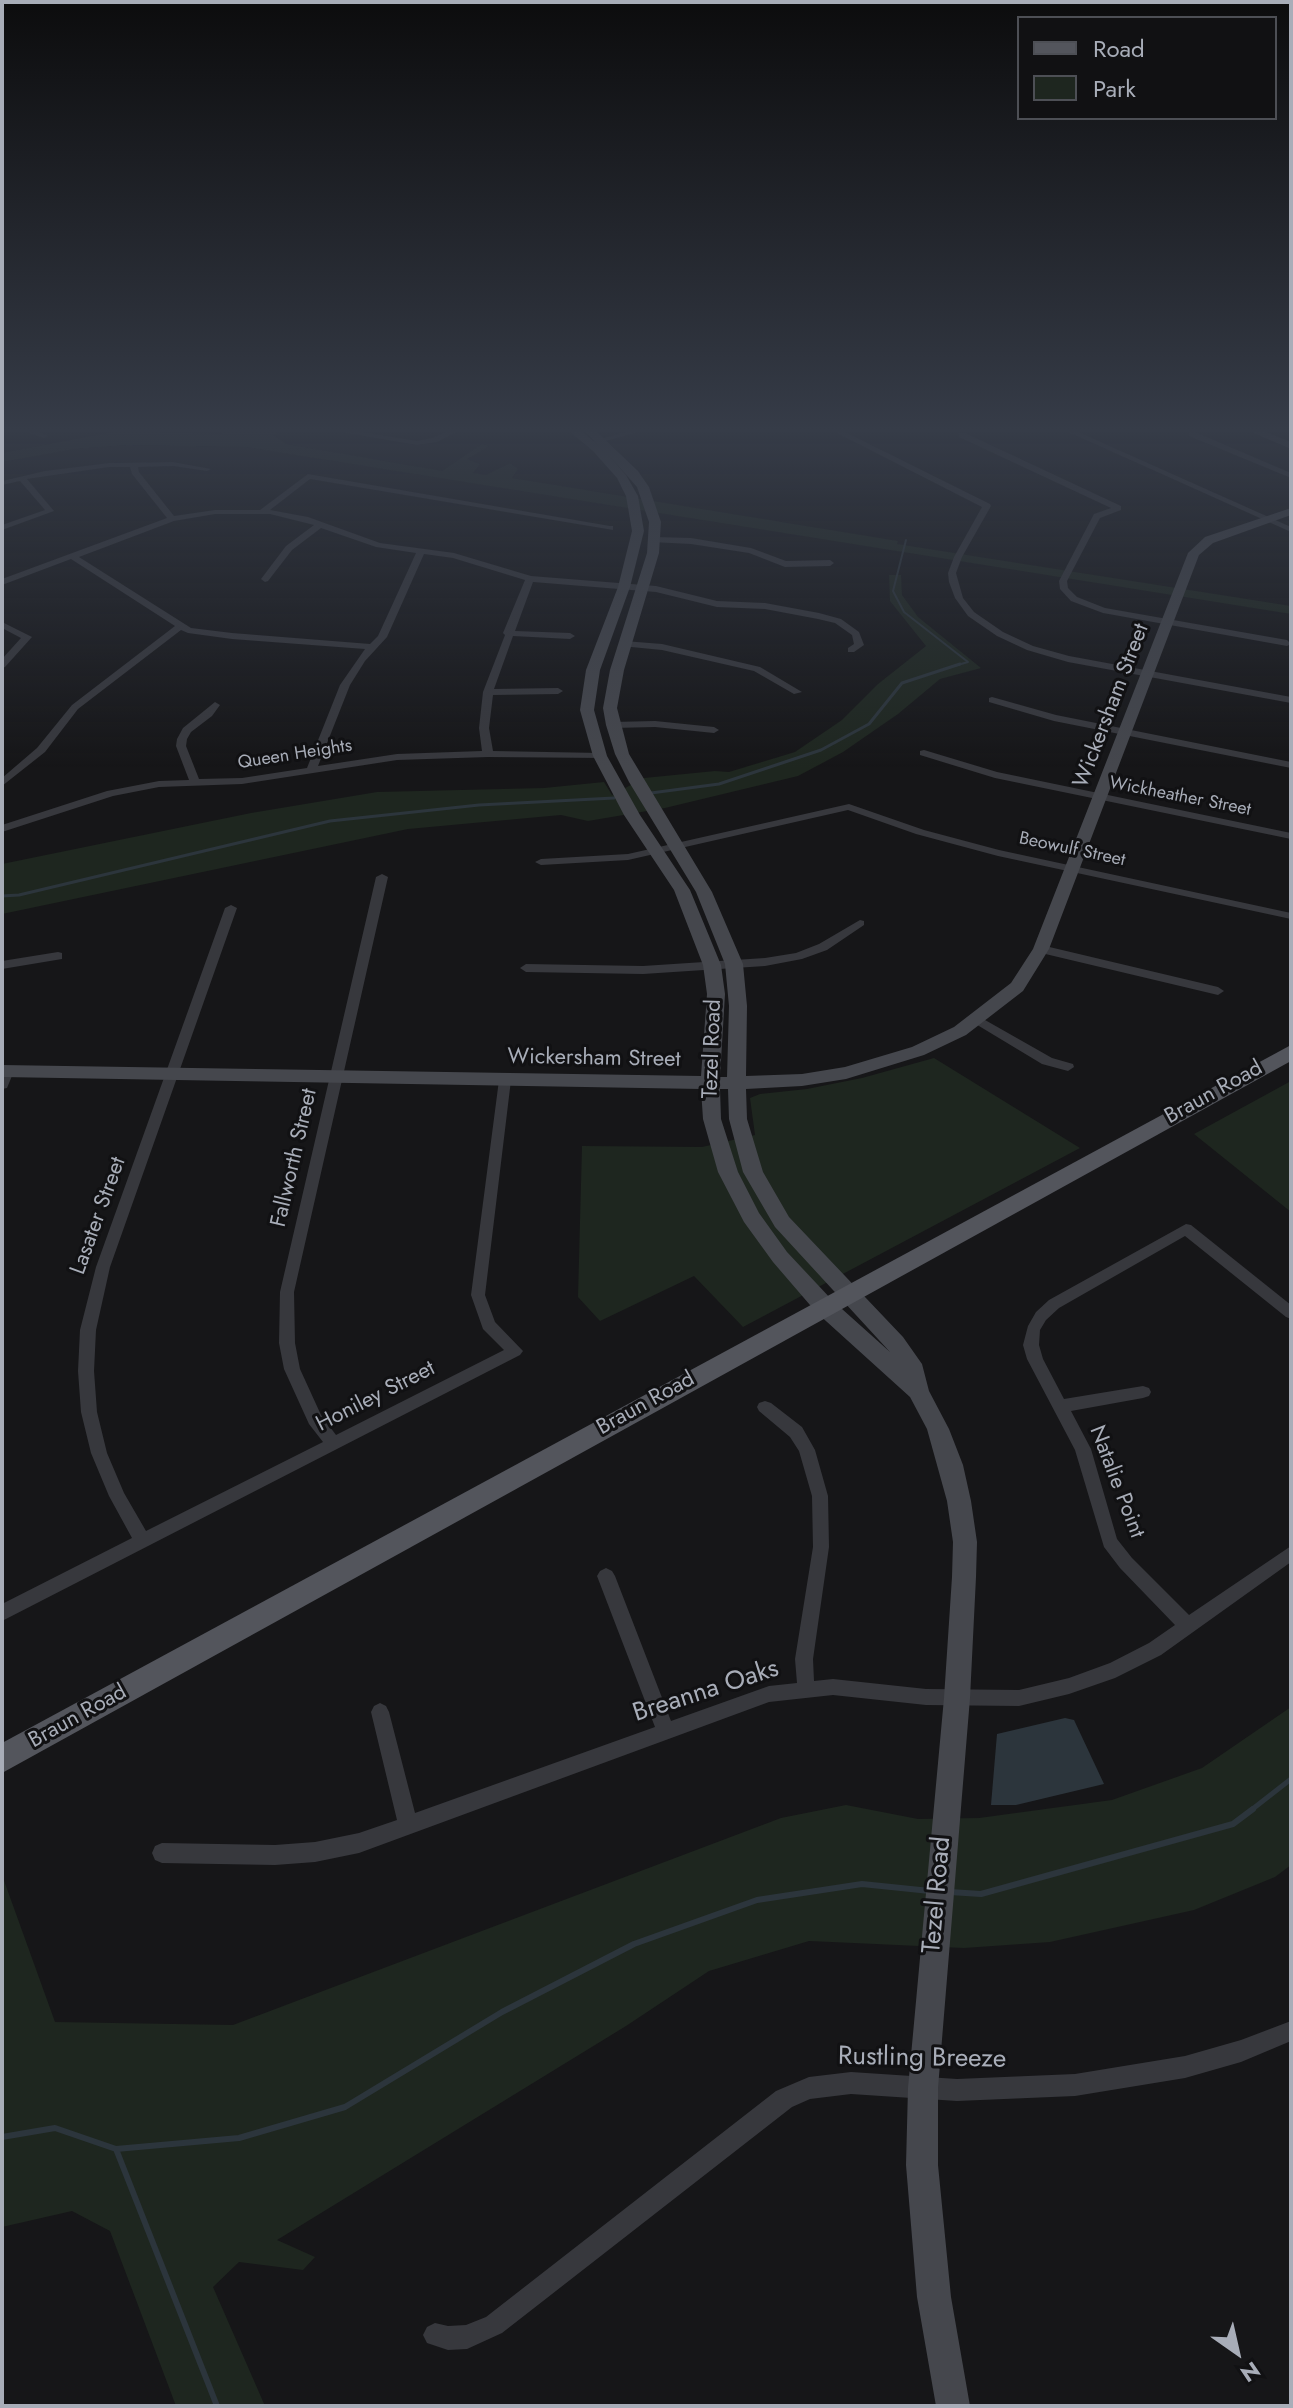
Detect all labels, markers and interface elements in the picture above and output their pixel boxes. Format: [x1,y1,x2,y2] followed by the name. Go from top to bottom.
[1017,16,1277,120] legend
[1093,31,1145,66] text: Road
[1093,71,1136,106] text: Park
[1069,620,1155,792] street label: Wickersham Street
[236,735,354,775] street label: Queen Heights
[1107,773,1253,821] street label: Wickheather Street
[1017,828,1127,872] street label: Beowulf Street
[698,999,728,1099] street label: Tezel Road
[507,1044,681,1074] street label: Wickersham Street
[1161,1055,1267,1131] street label: Braun Road
[266,1086,324,1230] street label: Fallworth Street
[66,1154,132,1278] street label: Lasater Street
[312,1356,440,1438] street label: Honiley Street
[593,1366,699,1442] street label: Braun Road
[1083,1422,1149,1542] street label: Natalie Point
[629,1654,783,1730] street label: Breanna Oaks
[25,1679,131,1755] street label: Braun Road
[917,1835,959,1955] street label: Tezel Road
[838,2042,1006,2076] street label: Rustling Breeze
[1197,2312,1277,2392] north arrow
[1234,2354,1267,2390] text: N

